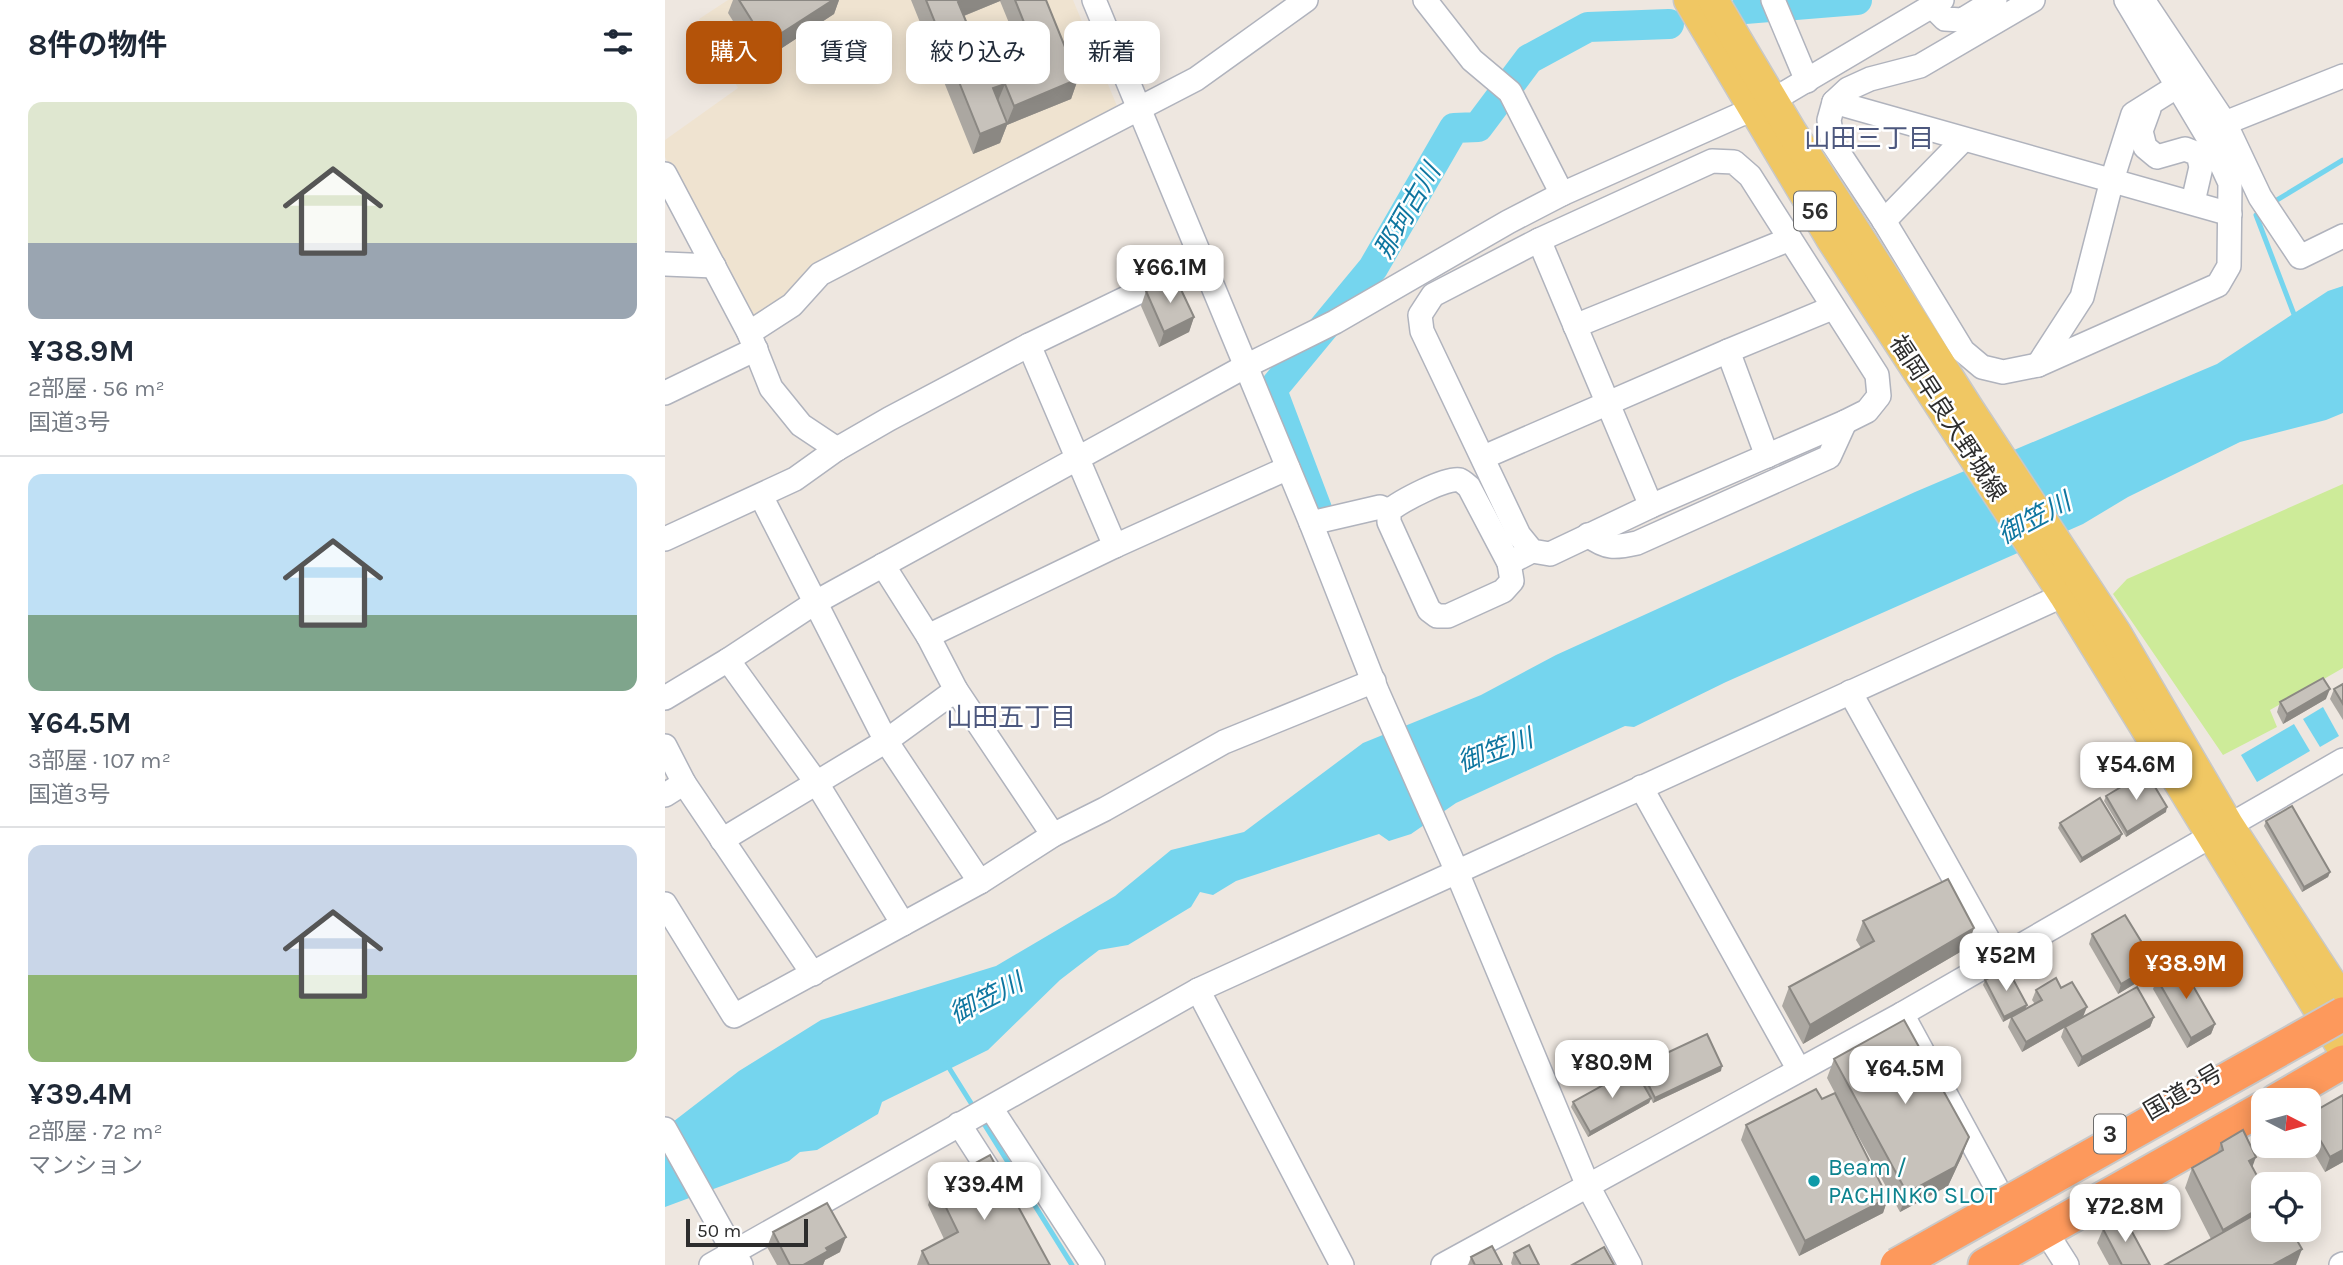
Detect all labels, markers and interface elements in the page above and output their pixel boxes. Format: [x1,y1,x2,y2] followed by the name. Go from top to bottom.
[686,21,782,84] chip: 購入
[796,21,892,84] chip: 賃貸
[906,21,1050,84] chip: 絞り込み
[1064,21,1160,84] chip: 新着
[599,23,637,61] icon: filters
[28,27,167,63] text: 8件の物件
[1804,123,1934,154] district label: 山田三丁目
[270,148,396,274] icon: home
[1368,156,1448,264] water label: 那珂古川
[1794,192,1836,230] road number: 56
[1113,246,1227,305] pin: ¥66.1M
[1133,254,1207,281] text: ¥66.1M
[1884,330,2012,506] street label: 福岡早良大野城線
[28,333,135,369] text: ¥38.9M
[28,375,165,402] text: 2部屋 · 56 m²
[28,409,111,436] text: 国道3号
[1993,485,2079,550] water label: 御笠川
[270,520,396,646] icon: home
[946,702,1076,733] district label: 山田五丁目
[28,705,132,741] text: ¥64.5M
[1453,722,1540,778] water label: 御笠川
[2079,742,2193,802] pin: ¥54.6M
[28,747,171,774] text: 3部屋 · 107 m²
[2096,751,2176,778] text: ¥54.6M
[28,781,111,808] text: 国道3号
[270,891,396,1017] icon: home
[1965,934,2047,993] pin: ¥52M
[1976,942,2036,969] text: ¥52M
[2129,942,2243,1001] pin: ¥38.9M
[2145,950,2227,977] text: ¥38.9M
[944,966,1031,1030] water label: 御笠川
[1555,1040,1669,1100] pin: ¥80.9M
[1848,1046,1962,1106] pin: ¥64.5M
[1571,1049,1653,1076] text: ¥80.9M
[1865,1055,1945,1082] text: ¥64.5M
[2139,1058,2227,1126] street label: 国道3号
[28,1076,133,1112] text: ¥39.4M
[2251,1088,2321,1158] north arrow
[2251,1088,2321,1242] map controls
[2094,1114,2126,1154] road number: 3
[28,1118,163,1145] text: 2部屋 · 72 m²
[28,1152,143,1179] text: マンション
[1828,1153,1997,1209] place label: Beam / PACHINKO SLOT
[927,1162,1041,1222] pin: ¥39.4M
[944,1171,1024,1198] text: ¥39.4M
[2251,1172,2321,1242] button: locate
[1806,1173,1822,1189] marker: Beam / PACHINKO SLOT
[2068,1184,2182,1244] pin: ¥72.8M
[2086,1193,2164,1220] text: ¥72.8M
[686,1216,809,1248] scale bar
[697,1220,741,1242] text: 50 m

